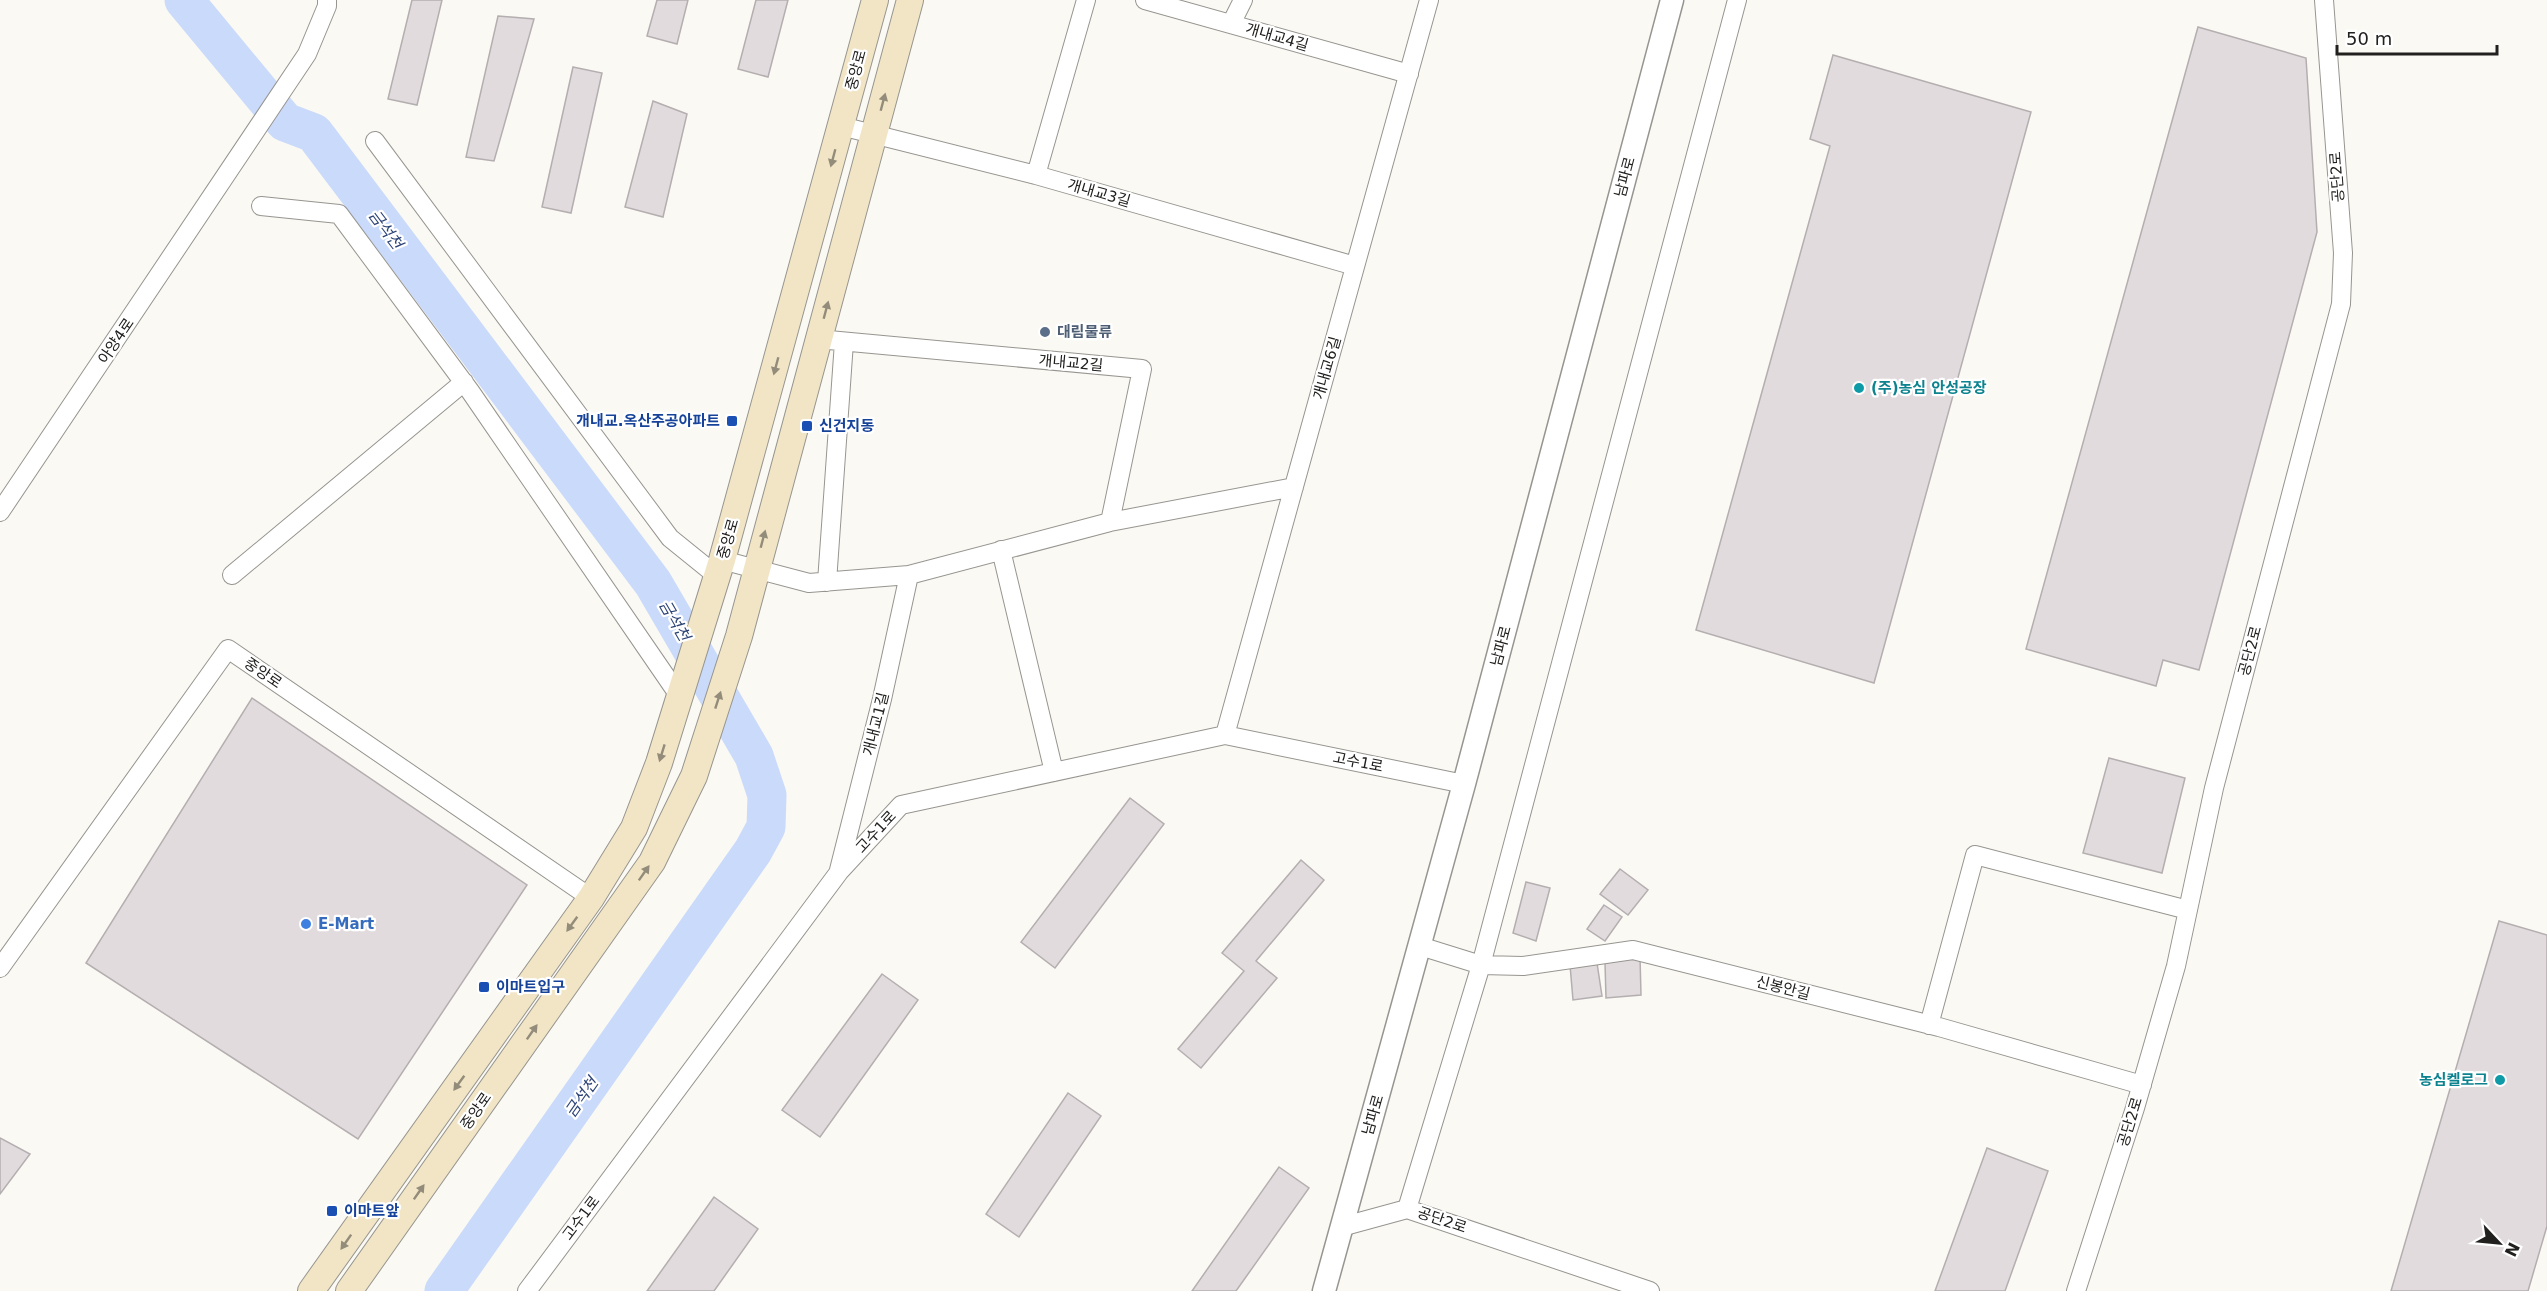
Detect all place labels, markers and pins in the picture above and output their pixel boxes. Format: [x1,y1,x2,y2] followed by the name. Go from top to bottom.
[1057,323,1112,341] place label: 대림물류
[1038,325,1052,339] marker: 대림물류
[1871,379,1987,397] place label: (주)농심 안성공장
[1852,381,1866,395] marker: (주)농심 안성공장
[576,412,720,430] place label: 개내교.옥산주공아파트
[725,414,739,428] marker: 개내교.옥산주공아파트
[819,417,874,435] place label: 신건지동
[800,419,814,433] marker: 신건지동
[318,915,374,933] place label: E-Mart
[299,917,313,931] marker: E-Mart
[496,978,565,996] place label: 이마트입구
[477,980,491,994] marker: 이마트입구
[2419,1071,2488,1089] place label: 농심켈로그
[2493,1073,2507,1087] marker: 농심켈로그
[344,1202,399,1220] place label: 이마트앞
[325,1204,339,1218] marker: 이마트앞

